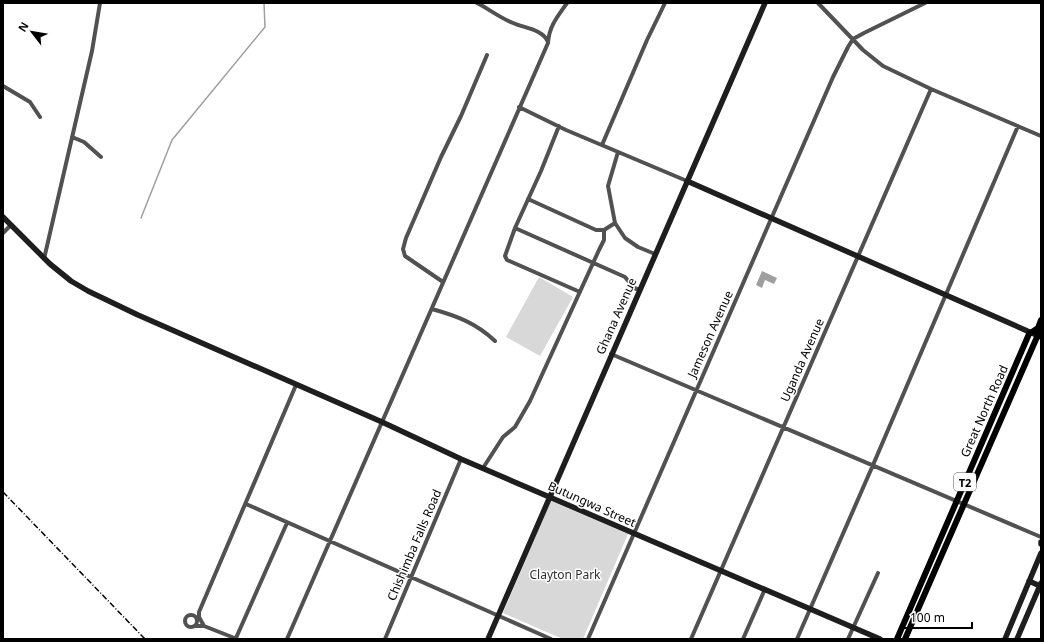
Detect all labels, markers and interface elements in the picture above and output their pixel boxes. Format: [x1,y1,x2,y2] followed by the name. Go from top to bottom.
[12,12,52,52] north arrow
[14,19,32,34] text: N
[591,275,641,357] street label: Ghana Avenue
[683,288,737,381] street label: Jameson Avenue
[776,315,828,404] street label: Uganda Avenue
[956,362,1012,460] street label: Great North Road
[954,473,976,491] road number: T2
[545,477,639,531] street label: Butungwa Street
[383,487,445,603] street label: Chishimba Falls Road
[529,566,601,583] park label: Clayton Park
[904,604,972,630] scale bar
[910,609,945,626] text: 100 m

